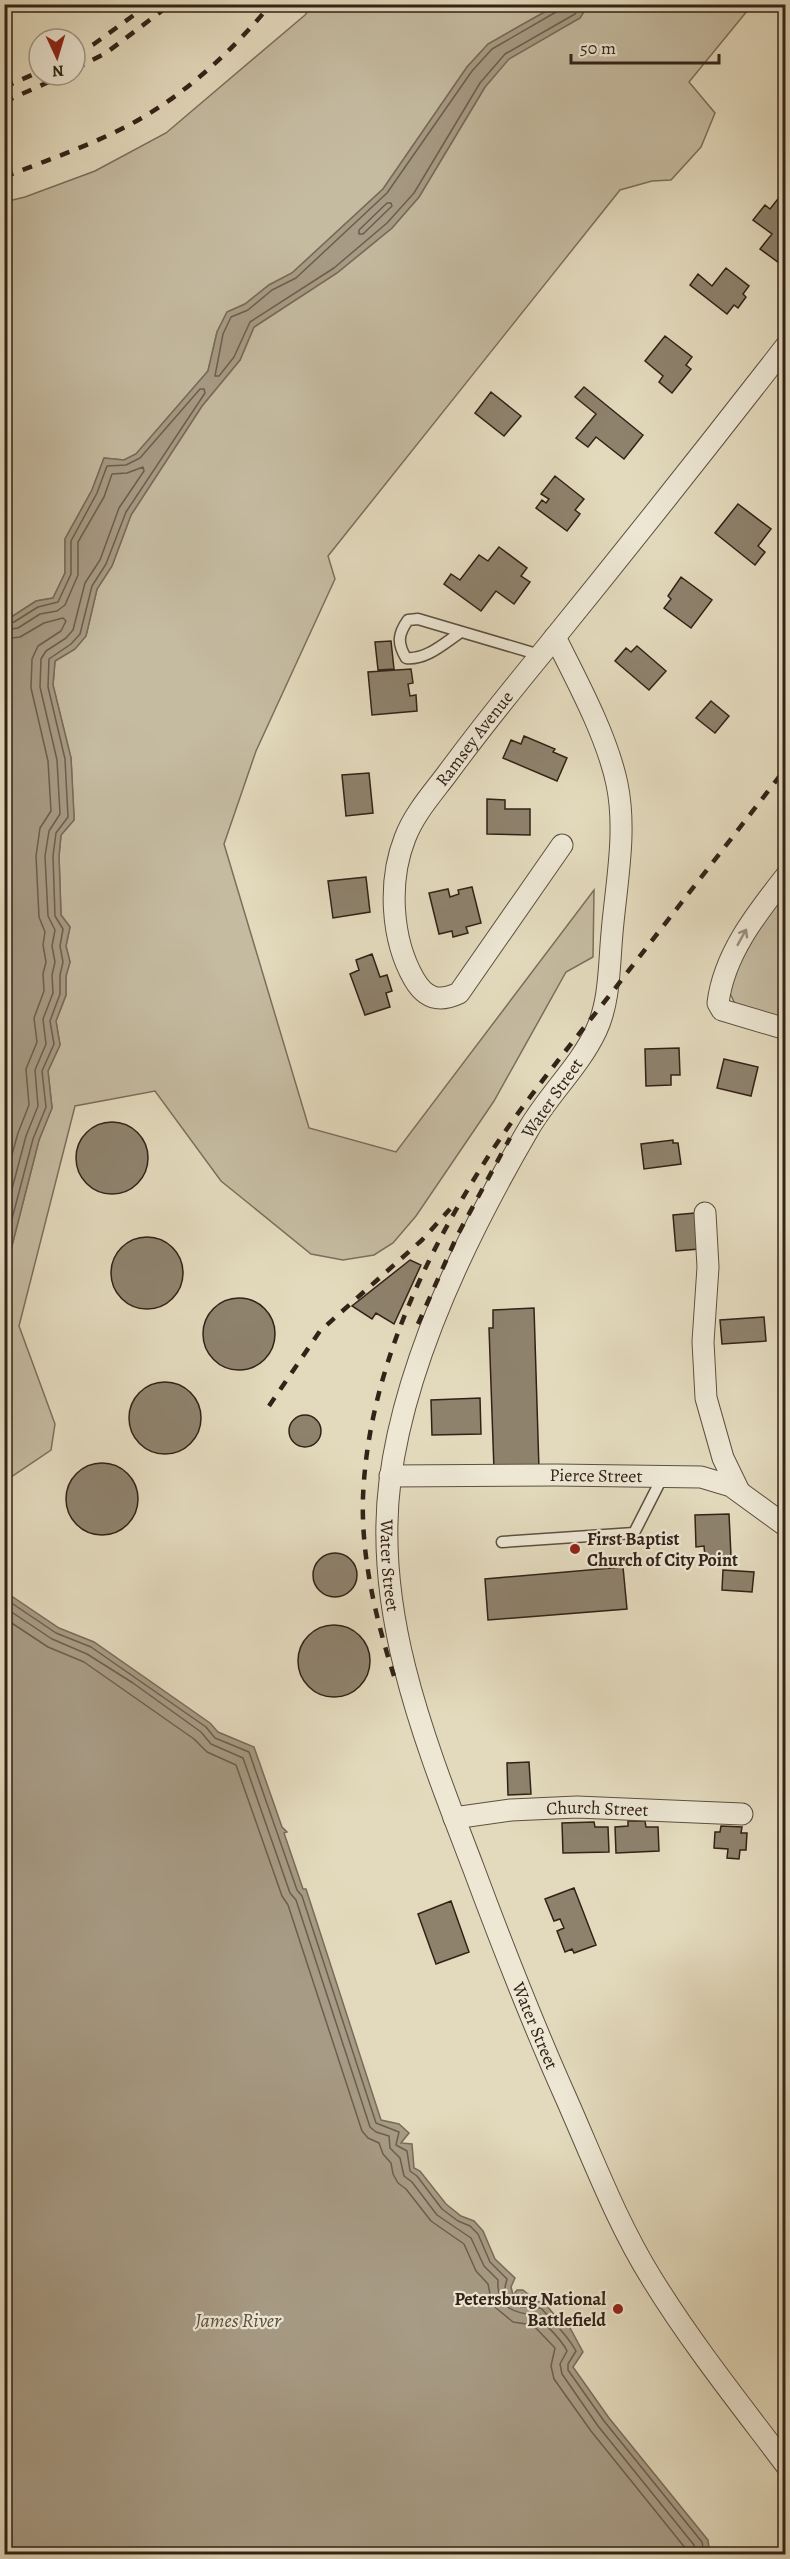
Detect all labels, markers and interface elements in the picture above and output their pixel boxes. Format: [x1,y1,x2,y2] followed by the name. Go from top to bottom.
[27,27,87,87] north arrow
[571,27,720,65] scale bar
[580,36,616,60] text: 50 m
[51,60,65,82] text: N
[430,686,519,791] street label: Ramsey Avenue
[737,929,749,946] one-way arrow
[515,1053,588,1144] street label: Water Street
[549,1463,643,1488] street label: Pierce Street
[375,1518,405,1613] street label: Water Street
[587,1527,738,1572] place label: First Baptist Church of City Point
[568,1542,582,1556] marker: First Baptist Church of City Point
[546,1795,649,1822] street label: Church Street
[506,1978,564,2073] street label: Water Street
[455,2287,606,2332] place label: Petersburg National Battlefield
[611,2302,625,2316] marker: Petersburg National Battlefield
[194,2307,282,2334] water label: James River

